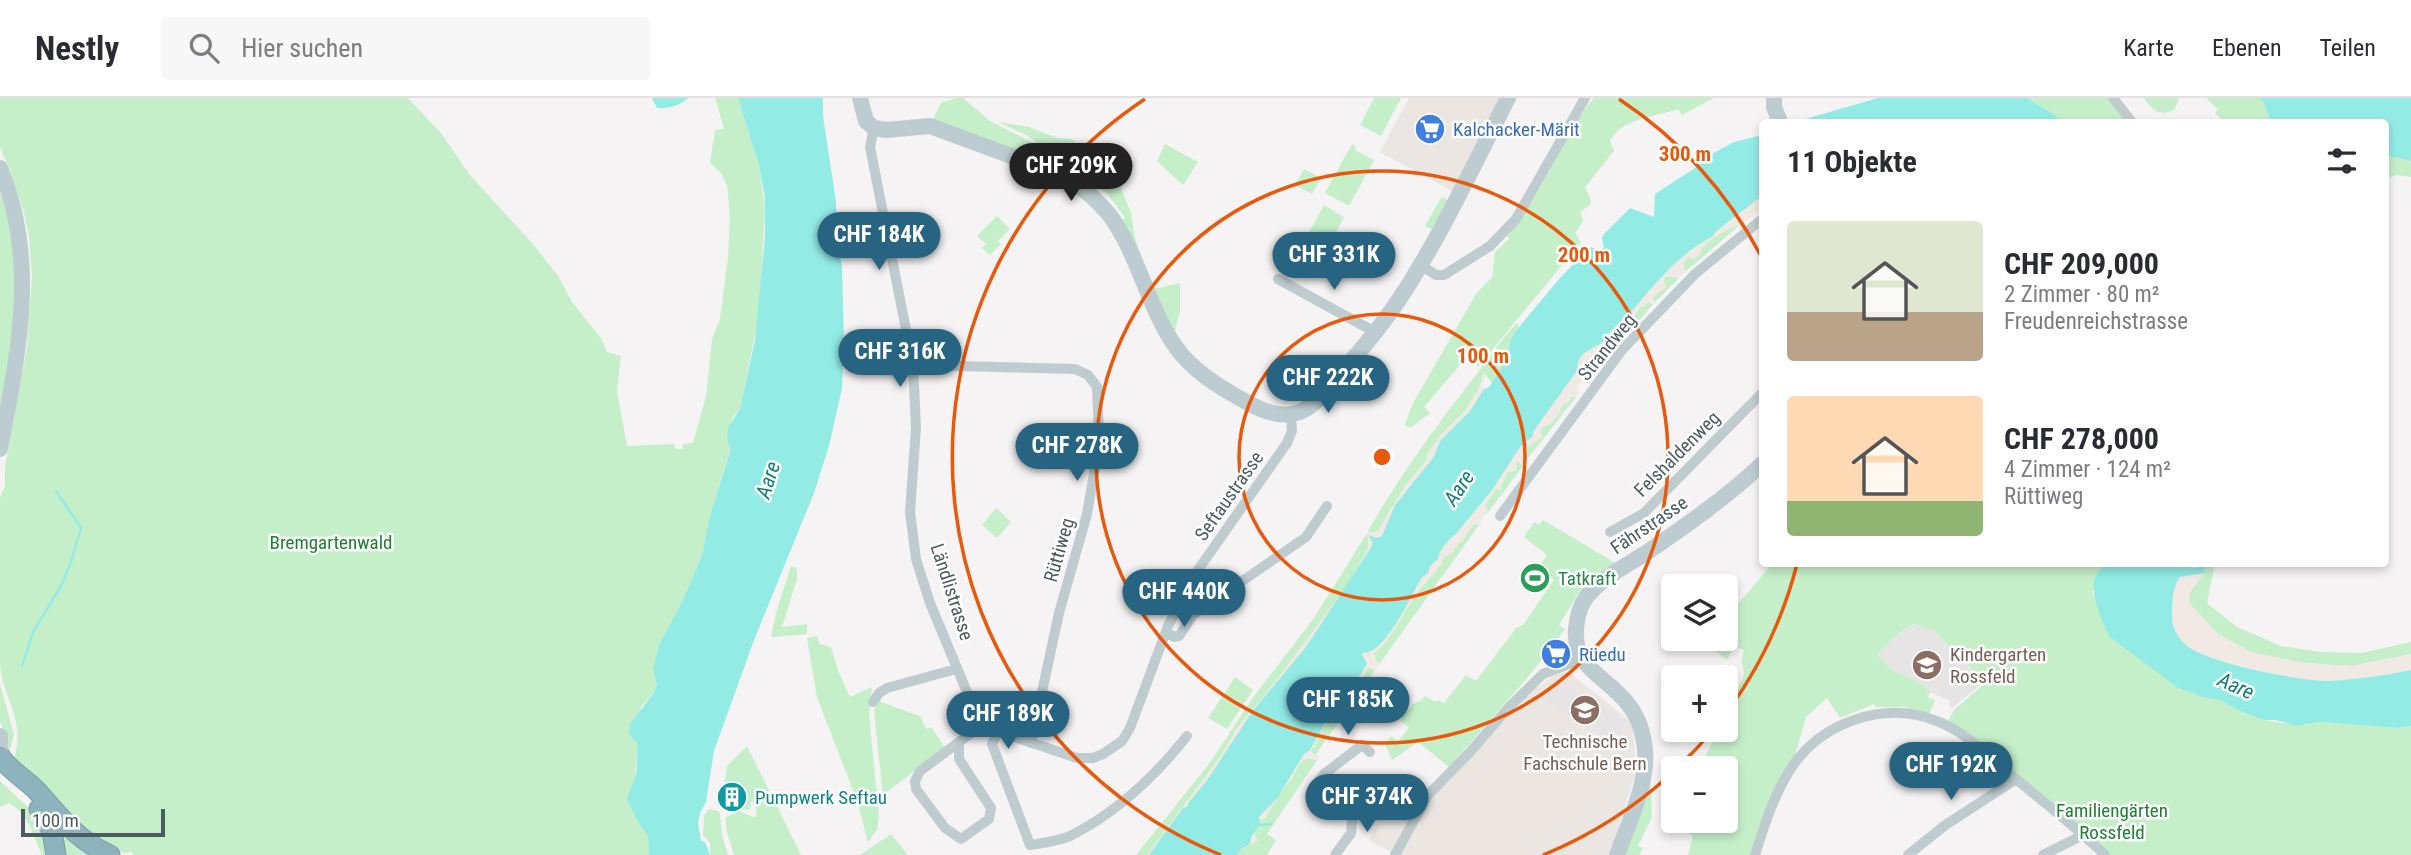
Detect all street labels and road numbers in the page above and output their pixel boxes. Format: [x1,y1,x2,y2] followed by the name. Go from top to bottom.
[1573,309,1641,385] street label: Strandweg
[1629,406,1725,502] street label: Felshaldenweg
[1190,447,1268,545] street label: Seftaustrasse
[1606,491,1692,559] street label: Fährstrasse
[1039,515,1079,585] street label: Rüttiweg
[926,541,978,643] street label: Ländlistrasse

